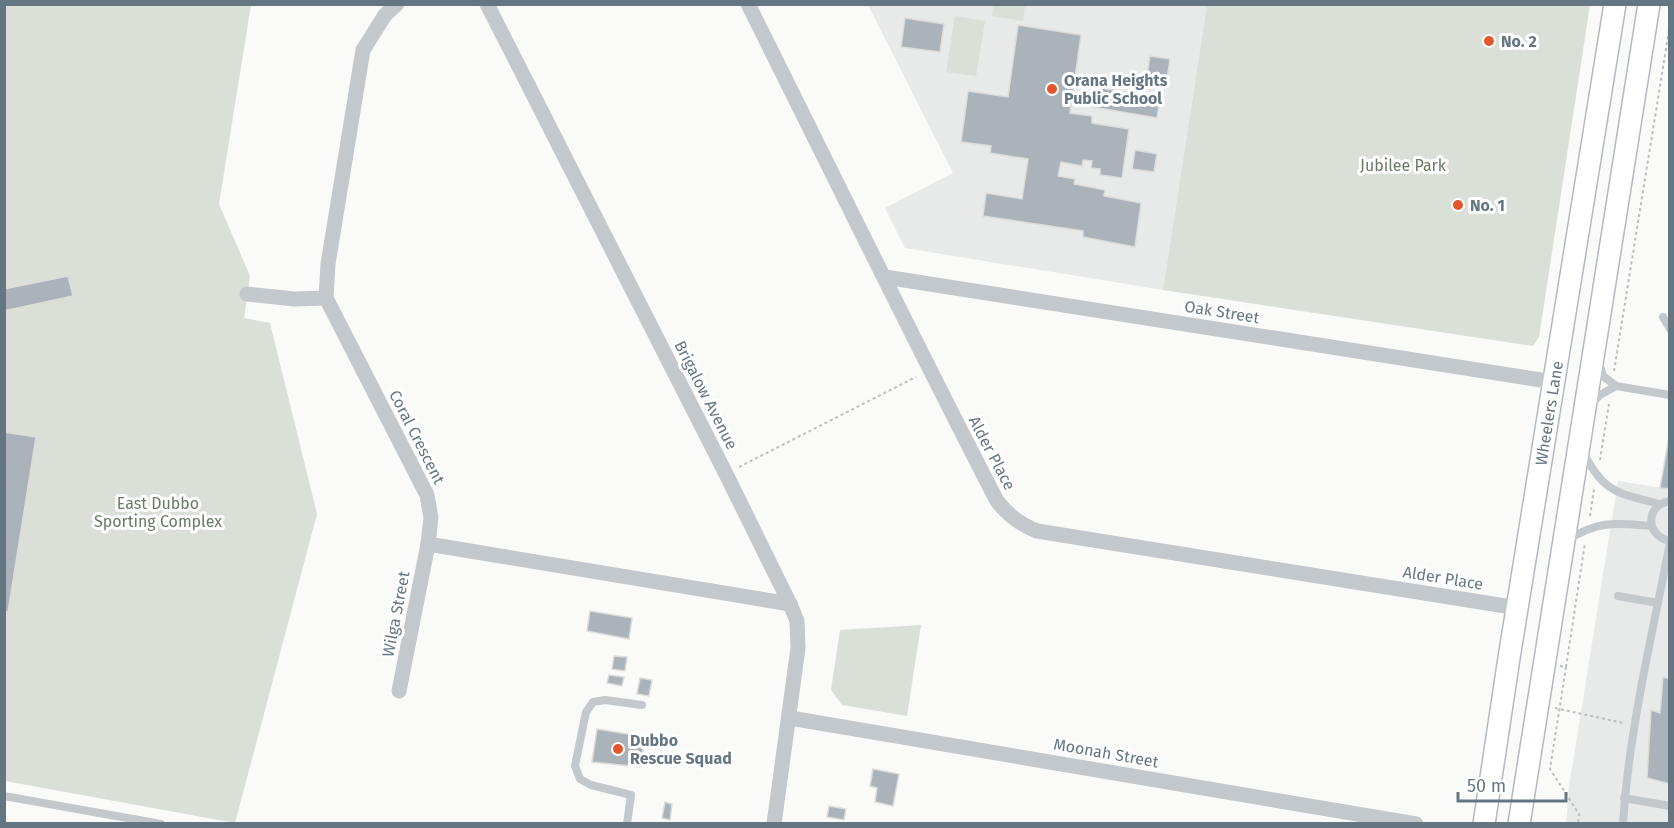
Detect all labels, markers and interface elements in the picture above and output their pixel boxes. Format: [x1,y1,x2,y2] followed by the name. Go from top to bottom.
[1501,32,1537,51] place label: No. 2
[1482,34,1496,48] marker: No. 2
[1064,71,1168,108] place label: Orana Heights Public School
[1045,82,1059,96] marker: Orana Heights Public School
[1360,156,1447,175] park label: Jubilee Park
[1470,196,1505,215] place label: No. 1
[1451,198,1465,212] marker: No. 1
[1183,297,1261,327] street label: Oak Street
[670,337,742,453] street label: Brigalow Avenue
[1531,359,1567,467] street label: Wheelers Lane
[385,387,449,487] street label: Coral Crescent
[965,413,1019,493] street label: Alder Place
[94,494,222,531] park label: East Dubbo Sporting Complex
[1402,562,1484,594] street label: Alder Place
[378,569,414,658] street label: Wilga Street
[630,731,732,768] place label: Dubbo Rescue Squad
[1052,734,1160,772] street label: Moonah Street
[611,742,625,756] marker: Dubbo Rescue Squad
[1458,765,1566,803] scale bar
[1467,775,1506,797] text: 50 m

